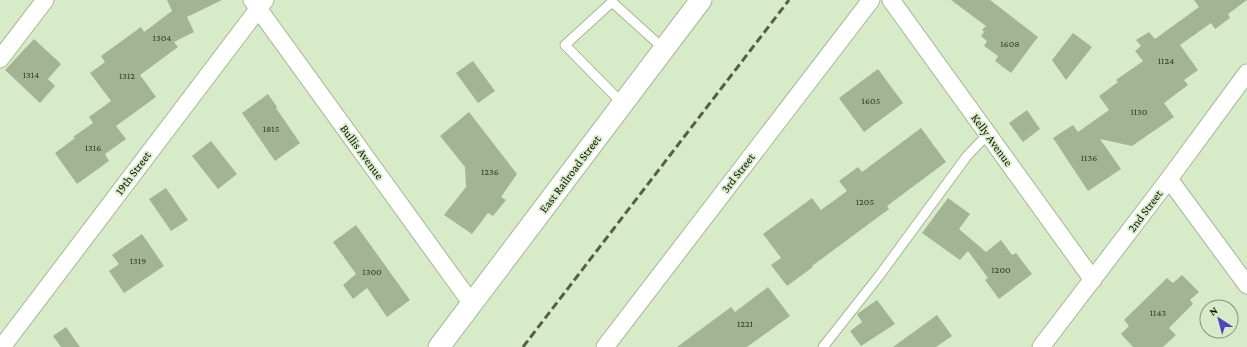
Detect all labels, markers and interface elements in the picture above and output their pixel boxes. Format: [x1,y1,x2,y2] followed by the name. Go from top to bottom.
[153,32,171,43] house number: 1304
[1000,38,1020,49] house number: 1608
[1158,55,1174,66] house number: 1124
[23,69,39,80] house number: 1314
[119,70,135,81] house number: 1312
[862,95,881,106] house number: 1605
[1130,106,1148,117] house number: 1130
[968,111,1016,169] street label: Kelly Avenue
[337,122,387,182] street label: Bullis Avenue
[263,123,280,134] house number: 1815
[536,132,604,216] street label: East Railroad Street
[85,142,101,153] house number: 1316
[112,148,155,198] street label: 19th Street
[718,150,758,196] street label: 3rd Street
[1081,152,1097,163] house number: 1136
[481,166,499,177] house number: 1236
[1125,186,1166,235] street label: 2nd Street
[856,196,875,207] house number: 1205
[130,255,146,266] house number: 1319
[991,264,1011,275] house number: 1200
[362,266,382,277] house number: 1300
[1199,299,1239,339] north arrow
[1207,304,1220,318] text: N
[1150,307,1166,318] house number: 1143
[737,318,753,329] house number: 1221

